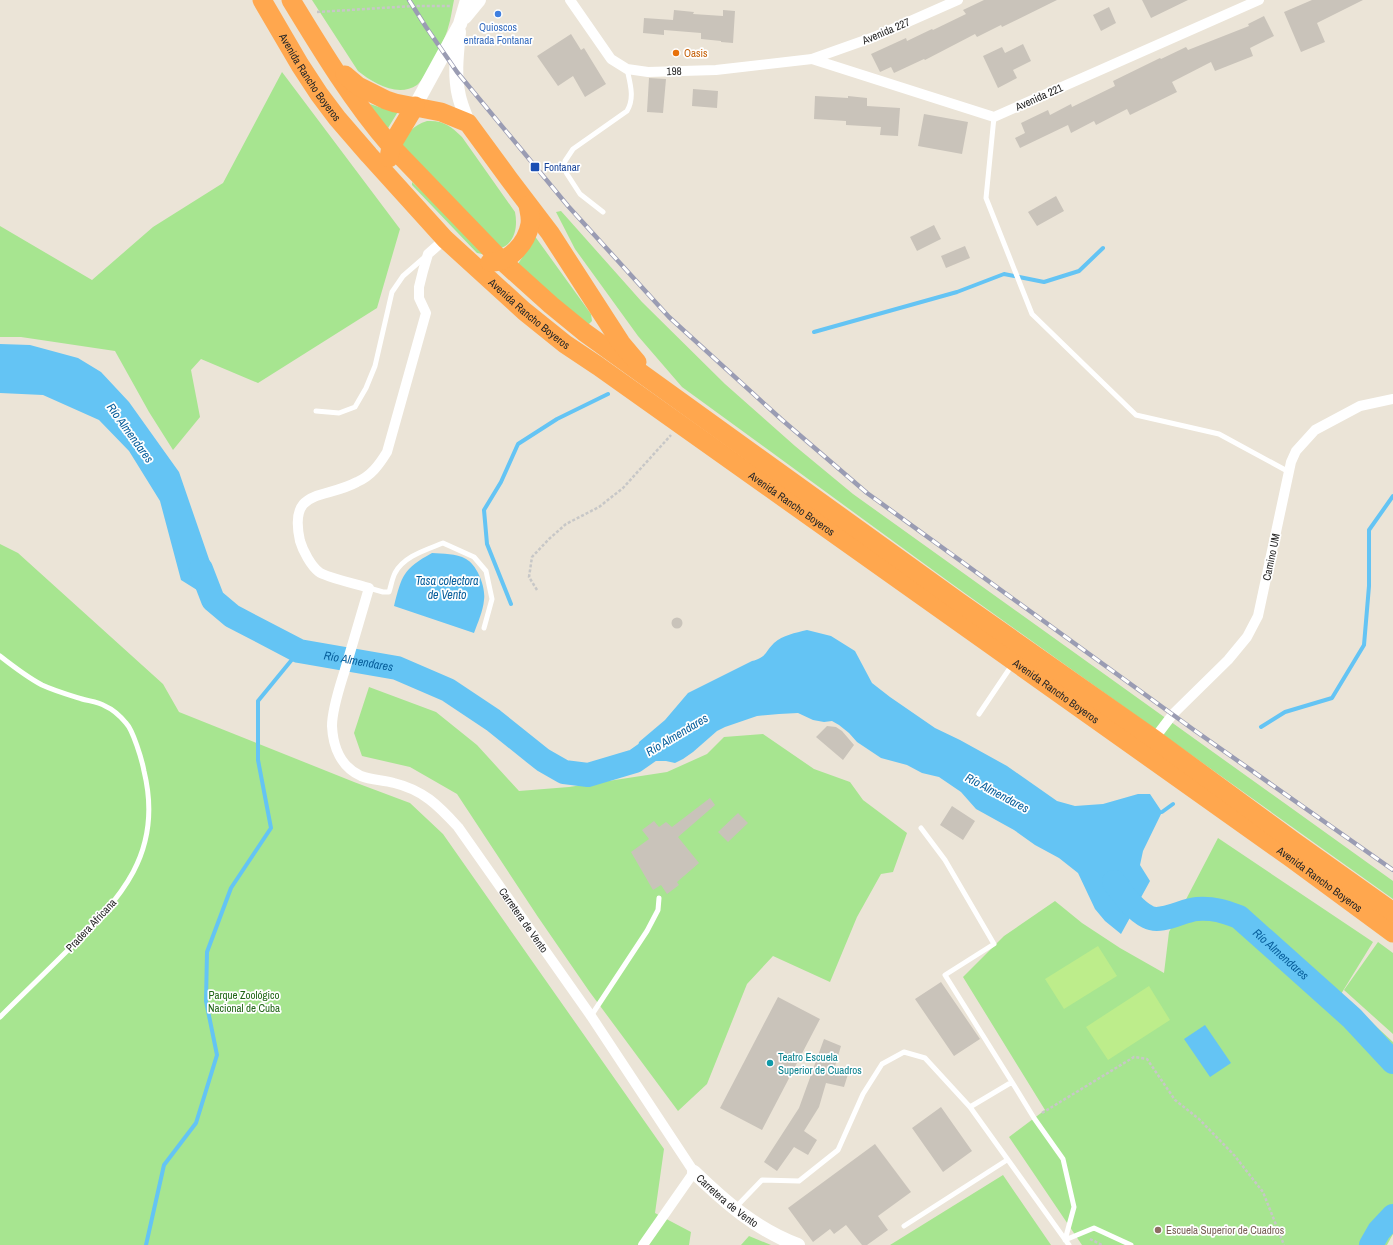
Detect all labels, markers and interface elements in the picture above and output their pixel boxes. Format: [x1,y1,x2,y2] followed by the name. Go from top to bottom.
[493,9,503,19] marker: Quioscos entrada Fontanar
[859,15,912,48] street label: Avenida 227
[464,20,532,47] place label: Quioscos entrada Fontanar
[276,30,344,124] street label: Avenida Rancho Boyeros
[684,46,708,60] place label: Oasis
[671,48,681,58] marker: Oasis
[666,64,682,78] street label: 198
[1012,80,1065,114] street label: Avenida 221
[544,160,580,174] place label: Fontanar
[529,161,541,173] marker: Fontanar
[485,275,573,353] street label: Avenida Rancho Boyeros
[103,400,157,466] water label: Río Almendares
[745,468,838,539] street label: Avenida Rancho Boyeros
[1259,532,1283,582] street label: Camino UM
[415,573,479,603] water label: Tasa colectora de Vento
[323,647,394,675] water label: Río Almendares
[1009,655,1102,727] street label: Avenida Rancho Boyeros
[643,710,711,760] water label: Río Almendares
[962,770,1032,817] water label: Río Almendares
[1274,843,1366,915] street label: Avenida Rancho Boyeros
[496,885,551,955] street label: Carretera de Vento
[63,895,119,955] street label: Pradera Africana
[1249,925,1312,984] water label: Río Almendares
[208,988,280,1015] park label: Parque Zoológico Nacional de Cuba
[778,1050,862,1077] place label: Teatro Escuela Superior de Cuadros
[765,1058,775,1068] marker: Teatro Escuela Superior de Cuadros
[693,1171,761,1230] street label: Carretera de Vento
[1166,1223,1285,1237] place label: Escuela Superior de Cuadros
[1153,1225,1163,1235] marker: Escuela Superior de Cuadros

